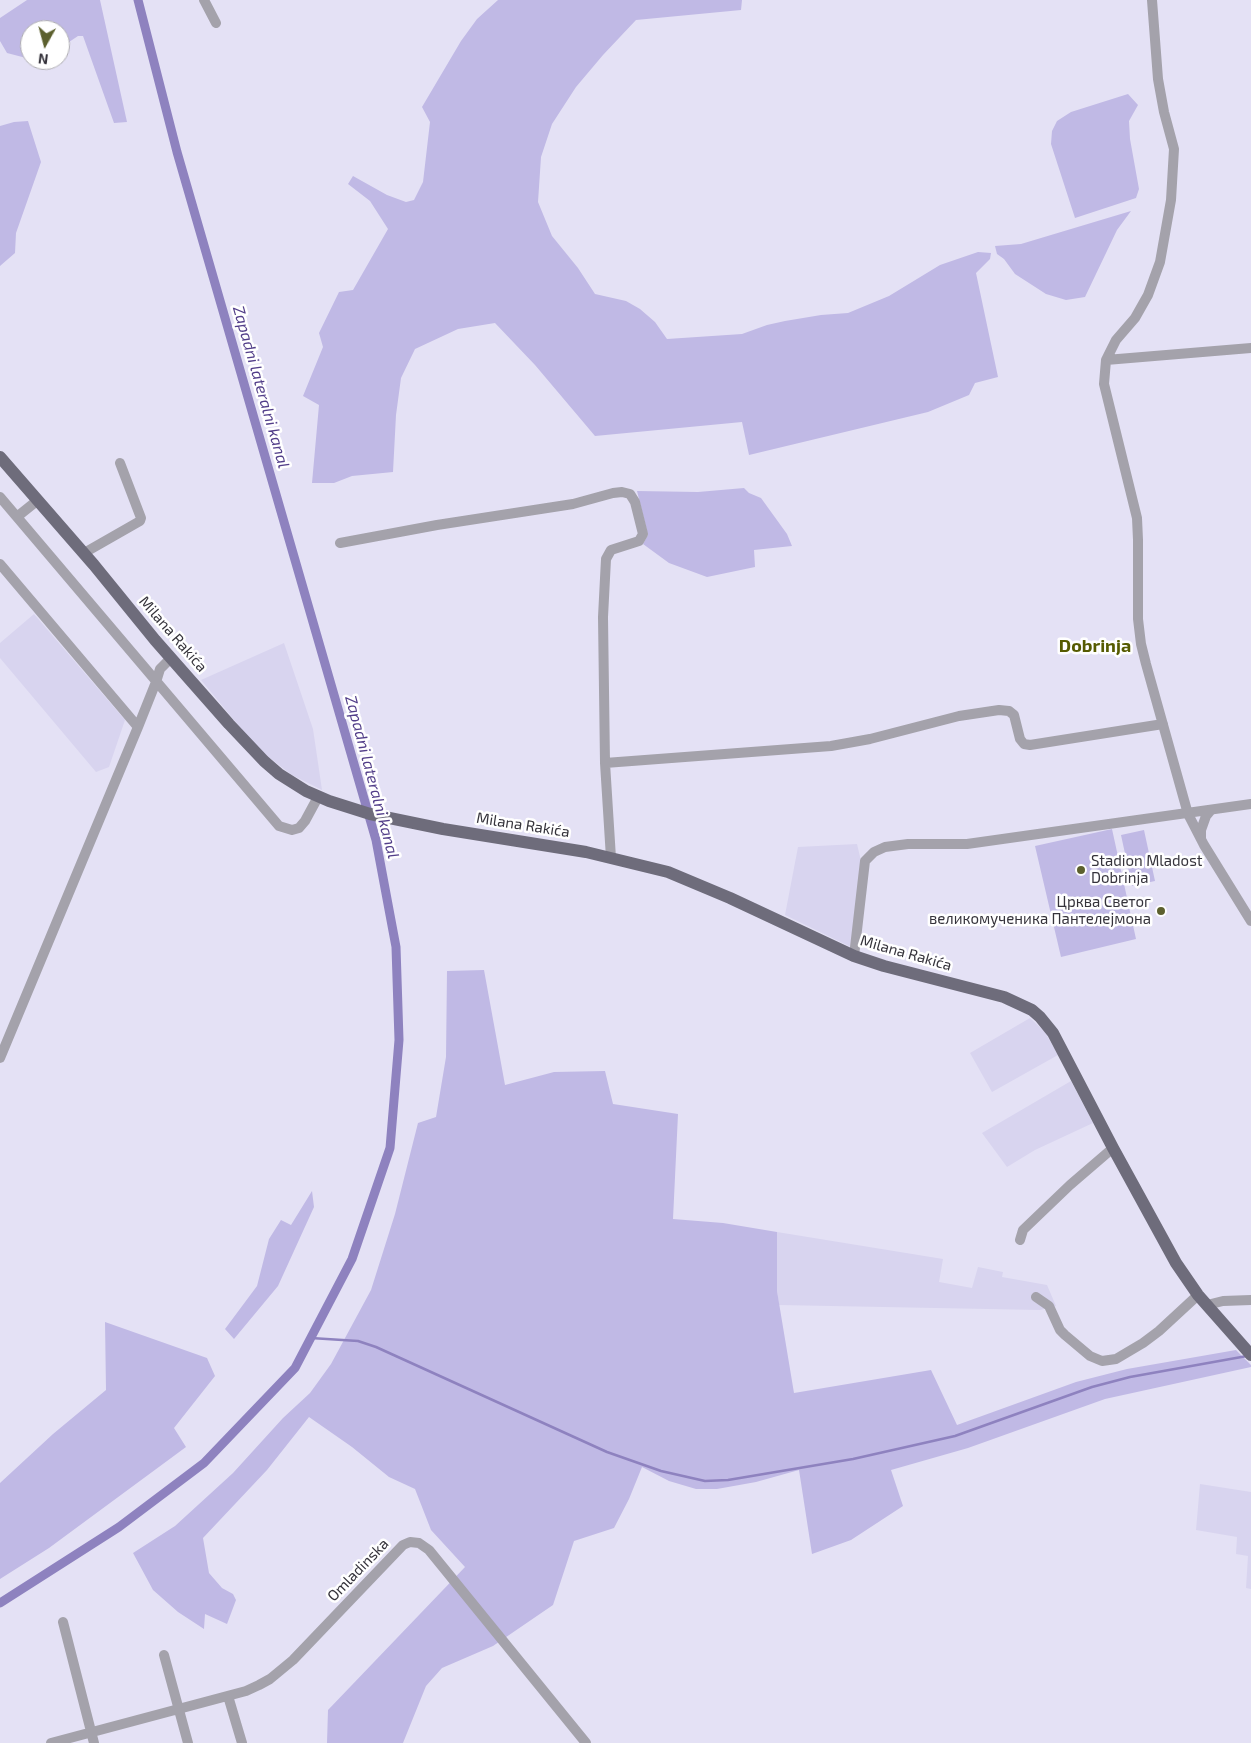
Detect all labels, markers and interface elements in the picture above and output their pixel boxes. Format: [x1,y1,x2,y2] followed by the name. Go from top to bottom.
[20,20,70,70] north arrow
[37,50,49,68] text: N
[229,304,293,470] water label: Zapadni lateralni kanal
[135,593,211,675] street label: Milana Rakića
[1059,635,1131,657] district label: Dobrinja
[341,693,403,861] water label: Zapadni lateralni kanal
[475,809,571,841] street label: Milana Rakića
[1091,852,1202,887] place label: Stadion Mladost Dobrinja
[1075,864,1087,876] marker: Stadion Mladost Dobrinja
[929,893,1151,928] place label: Црква Светог великомученика Пантелејмона
[1155,905,1167,917] marker: Црква Светог великомученика Пантелејмона
[858,931,954,975] street label: Milana Rakića
[324,1535,392,1605] street label: Omladinska

